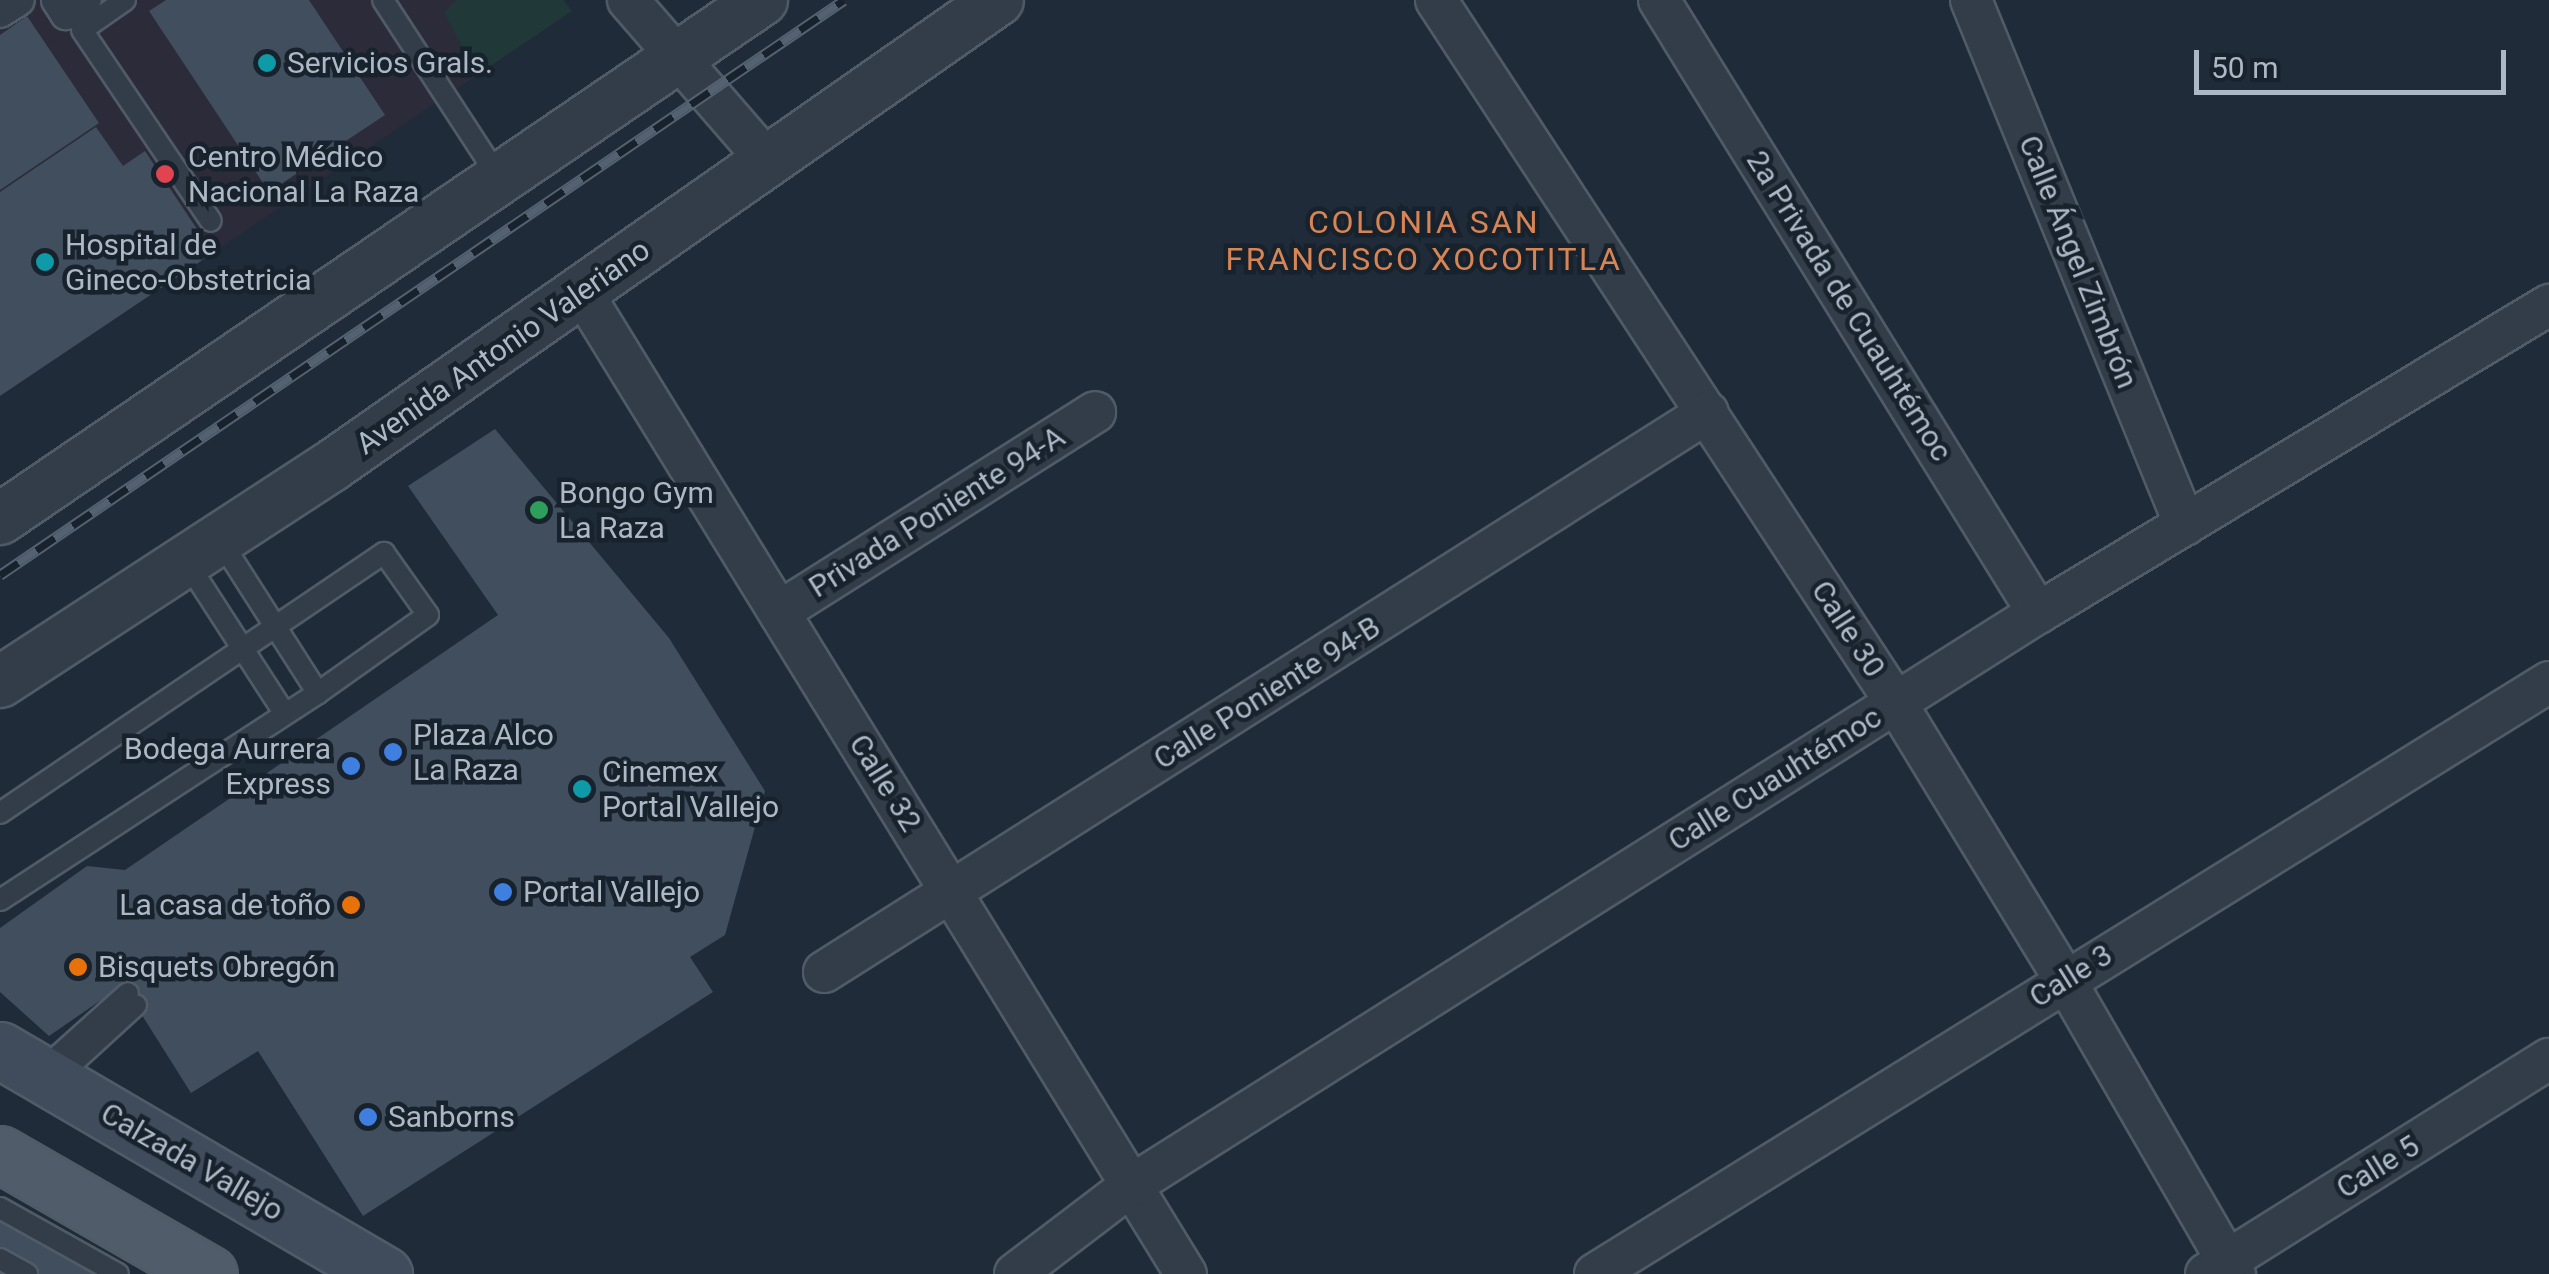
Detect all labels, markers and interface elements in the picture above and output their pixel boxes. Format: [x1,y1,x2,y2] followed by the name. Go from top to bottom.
[2199,30,2512,92] scale bar
[287,45,493,81] place label: Servicios Grals.
[2211,50,2278,85] text: 50 m
[256,52,278,74] marker: Servicios Grals.
[2011,130,2145,394] street label: Calle Ángel Zimbrón
[188,139,419,210] place label: Centro Médico Nacional La Raza
[1739,144,1959,468] street label: 2a Privada de Cuauhtémoc
[152,161,178,187] marker: Centro Médico Nacional La Raza
[1226,204,1622,279] district label: COLONIA SAN FRANCISCO XOCOTITLA
[65,227,312,298] place label: Hospital de Gineco-Obstetricia
[349,232,657,462] street label: Avenida Antonio Valeriano
[34,251,56,273] marker: Hospital de Gineco-Obstetricia
[803,419,1071,605] street label: Privada Poniente 94-A
[559,475,714,546] place label: Bongo Gym La Raza
[528,499,550,521] marker: Bongo Gym La Raza
[1804,574,1892,684] street label: Calle 30
[1147,609,1387,777] street label: Calle Poniente 94-B
[1662,699,1888,859] street label: Calle Cuauhtémoc
[413,717,554,788] place label: Plaza Alco La Raza
[841,728,929,838] street label: Calle 32
[124,731,331,802] place label: Bodega Aurrera Express
[382,741,404,763] marker: Plaza Alco La Raza
[602,754,779,824] place label: Cinemex Portal Vallejo
[340,755,362,777] marker: Bodega Aurrera Express
[571,778,593,800] marker: Cinemex Portal Vallejo
[523,874,700,910] place label: Portal Vallejo
[492,881,514,903] marker: Portal Vallejo
[119,887,331,923] place label: La casa de toño
[340,894,362,916] marker: La casa de toño
[2023,937,2119,1015] street label: Calle 3
[98,949,336,985] place label: Bisquets Obregón
[67,956,89,978] marker: Bisquets Obregón
[94,1095,290,1229] street label: Calzada Vallejo
[388,1099,515,1135] place label: Sanborns
[357,1106,379,1128] marker: Sanborns
[2330,1128,2426,1206] street label: Calle 5

